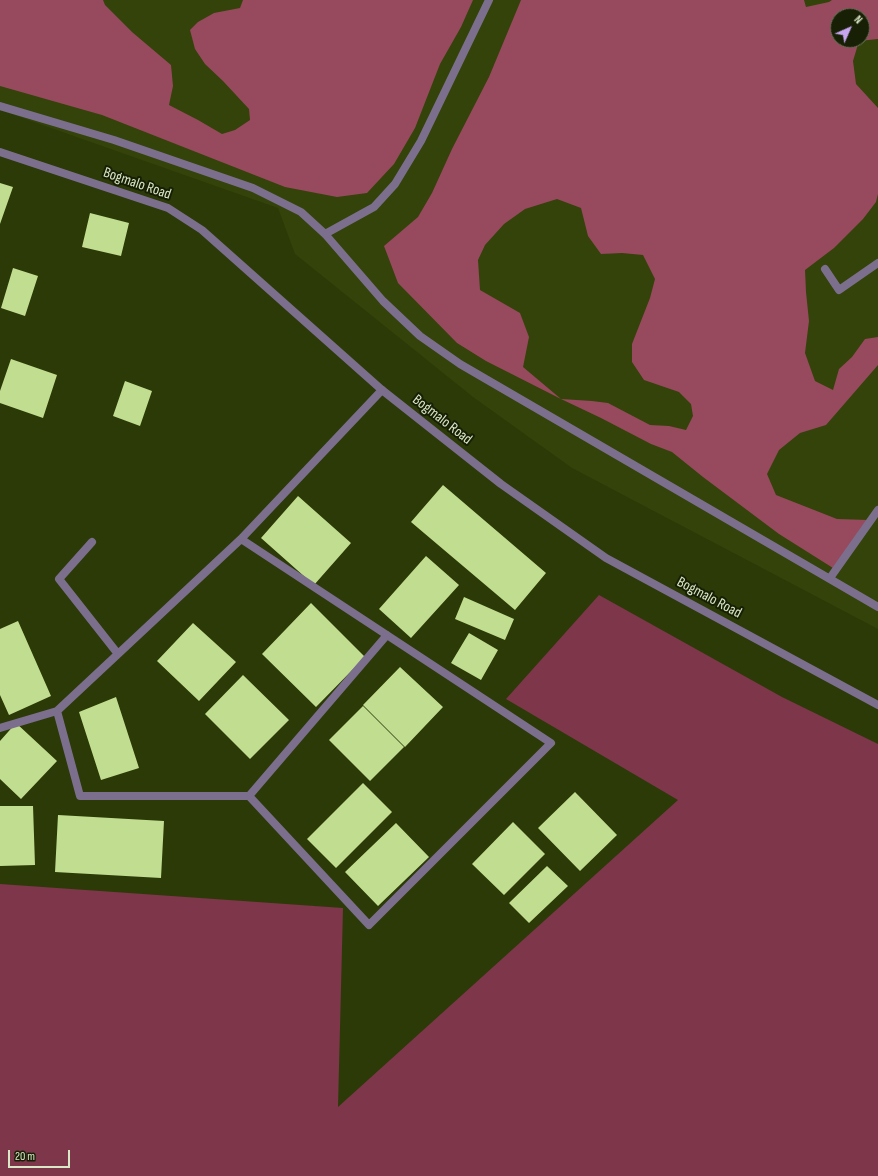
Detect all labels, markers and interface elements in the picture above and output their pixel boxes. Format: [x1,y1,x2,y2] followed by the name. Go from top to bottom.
[830,8,870,48] north arrow
[851,13,865,27] text: N
[101,164,173,204] street label: Bogmalo Road
[409,391,475,449] street label: Bogmalo Road
[674,573,744,623] street label: Bogmalo Road
[10,1142,72,1168] scale bar
[15,1149,35,1164] text: 20 m

